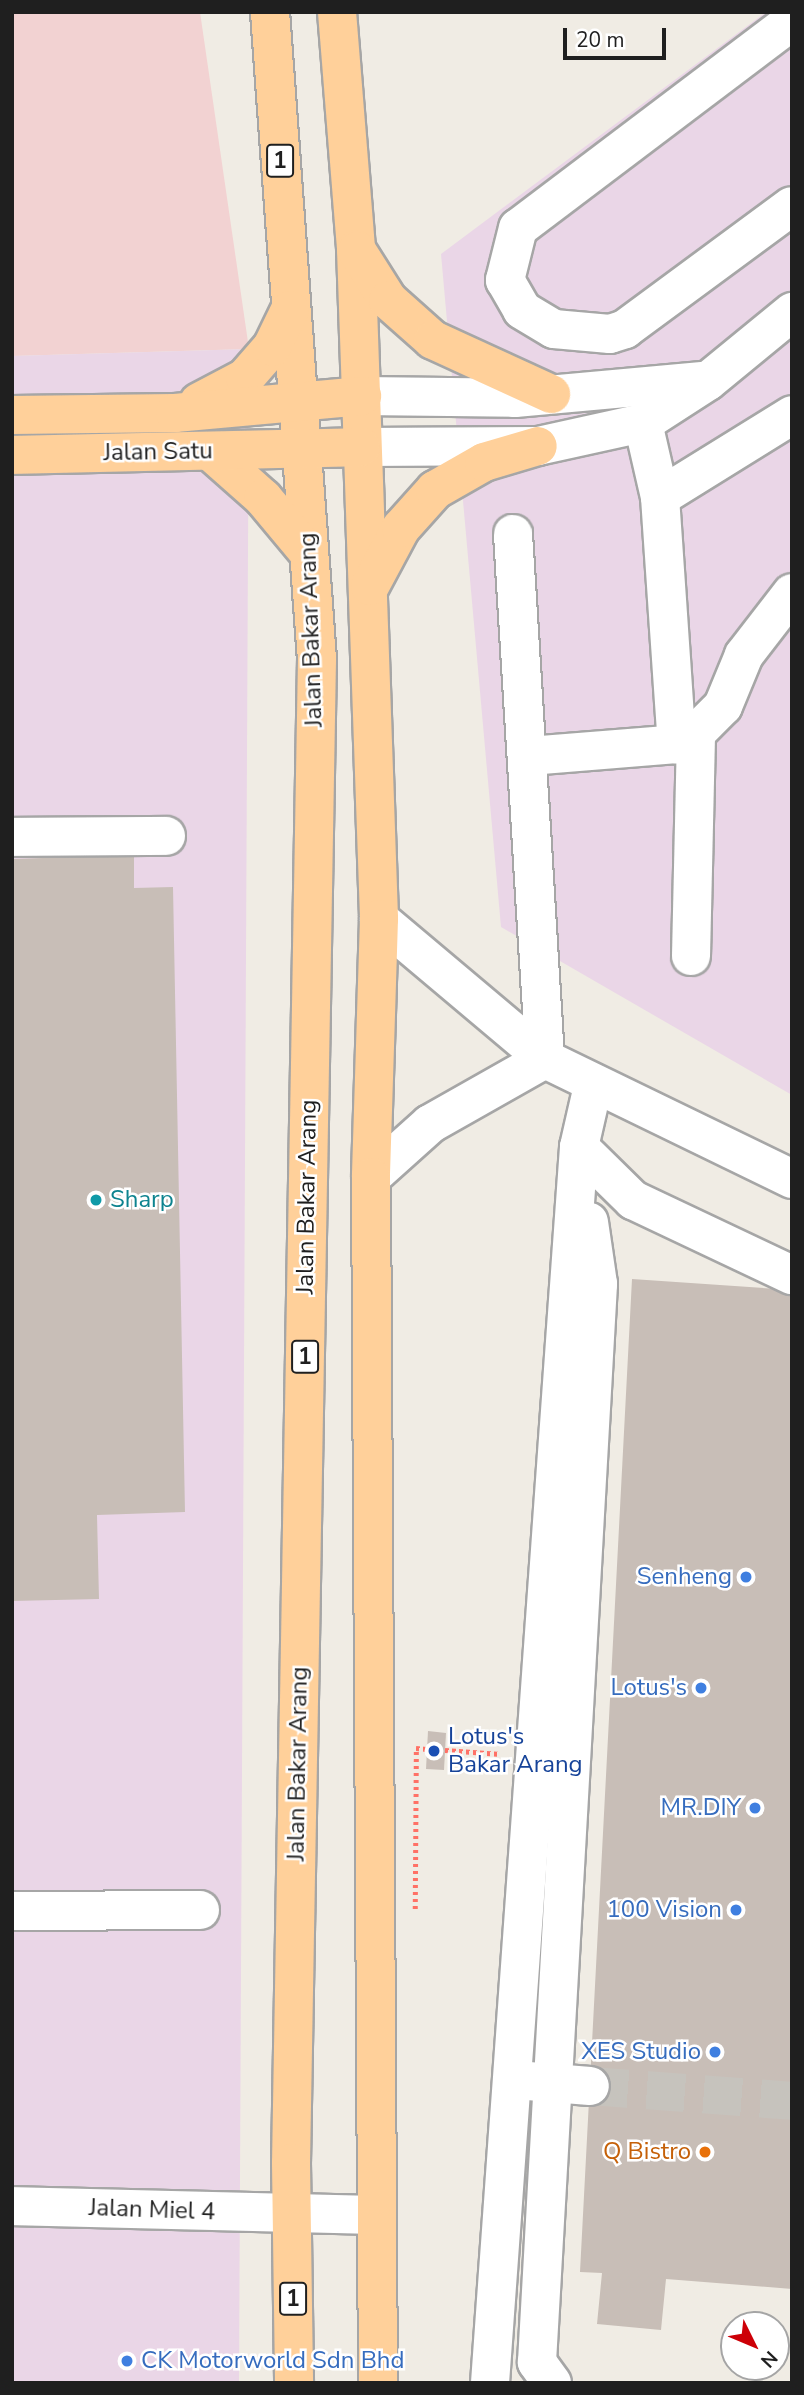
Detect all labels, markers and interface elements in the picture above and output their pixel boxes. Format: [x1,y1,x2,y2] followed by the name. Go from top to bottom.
[566,14,669,58] scale bar
[576,26,625,54] text: 20 m
[266,142,294,180] road number: 1
[103,437,213,467] street label: Jalan Satu
[293,532,329,728] street label: Jalan Bakar Arang
[291,1099,323,1295] street label: Jalan Bakar Arang
[110,1186,174,1214] place label: Sharp
[88,1192,104,1208] marker: Sharp
[291,1338,319,1376] road number: 1
[637,1563,732,1591] place label: Senheng
[738,1569,754,1585] marker: Senheng
[282,1666,314,1862] street label: Jalan Bakar Arang
[611,1674,687,1702] place label: Lotus's
[693,1680,709,1696] marker: Lotus's
[448,1723,583,1779] place label: Lotus's Bakar Arang
[426,1743,442,1759] marker: Lotus's Bakar Arang
[661,1794,741,1822] place label: MR.DIY
[747,1800,763,1816] marker: MR.DIY
[606,1896,722,1924] place label: 100 Vision
[728,1902,744,1918] marker: 100 Vision
[581,2038,701,2066] place label: XES Studio
[707,2044,723,2060] marker: XES Studio
[603,2138,691,2166] place label: Q Bistro
[697,2144,713,2160] marker: Q Bistro
[88,2193,216,2227] street label: Jalan Miel 4
[279,2280,307,2318] road number: 1
[720,2311,790,2381] north arrow
[755,2345,783,2373] text: N
[141,2347,404,2375] place label: CK Motorworld Sdn Bhd
[119,2353,135,2369] marker: CK Motorworld Sdn Bhd

